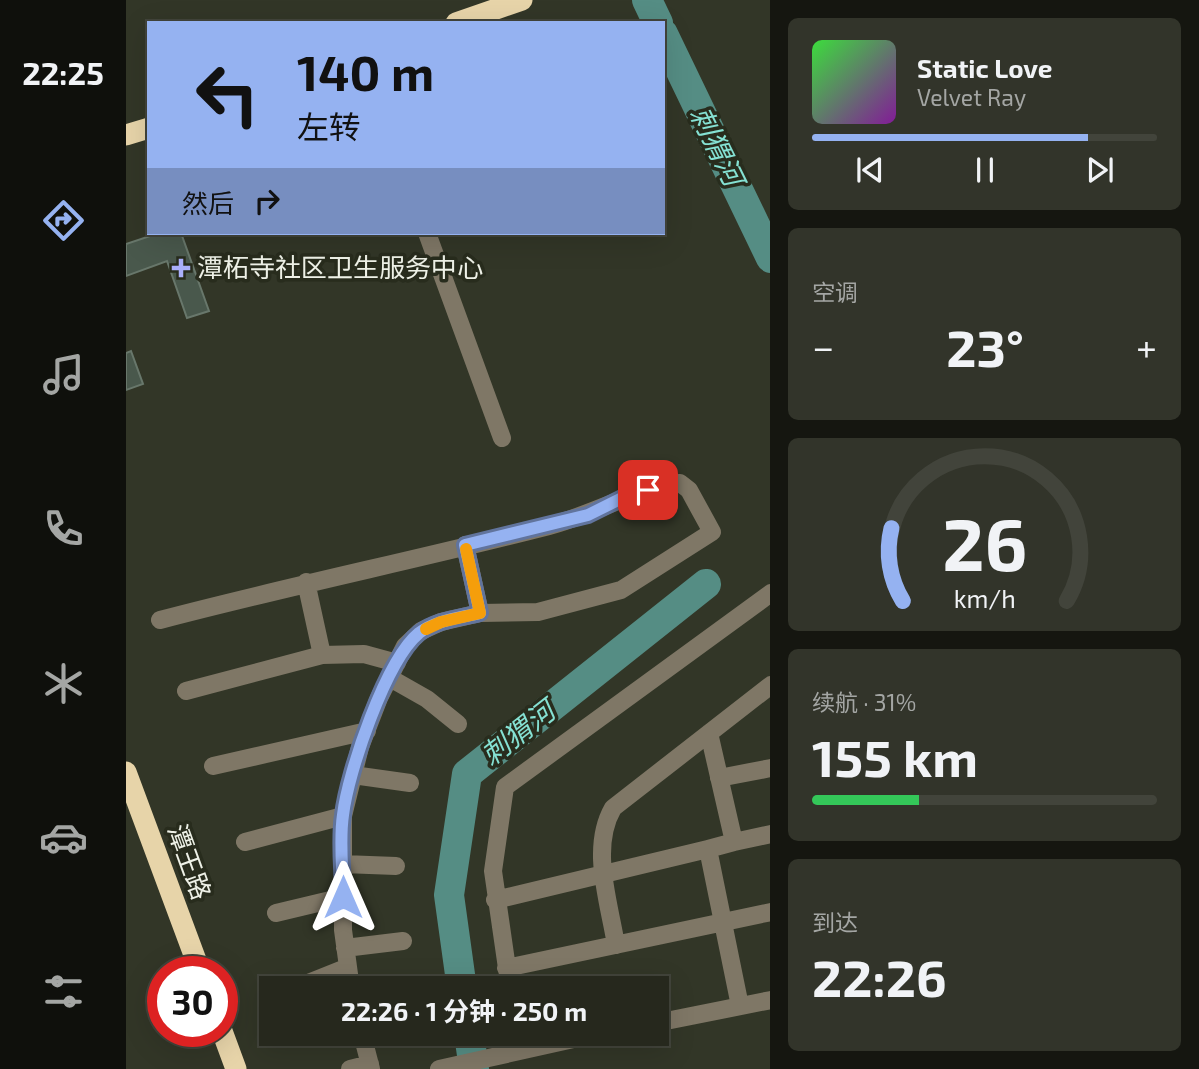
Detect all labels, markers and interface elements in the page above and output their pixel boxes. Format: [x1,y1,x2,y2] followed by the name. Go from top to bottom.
[297,42,434,101] text: 140 m
[182,49,273,140] icon: left
[917,52,1053,83] text: Static Love
[22,53,104,91] text: 22:25
[917,83,1026,111] text: Velvet Ray
[684,100,754,195] water label: 刺猬河
[297,107,361,145] text: 左转
[851,151,889,189] icon: previous
[966,151,1004,189] icon: pause
[1081,151,1119,189] icon: next
[248,182,286,220] icon: right
[182,187,234,218] text: 然后
[39,196,88,245] icon: directions
[197,251,483,282] place label: 潭柘寺社区卫生服务中心
[171,258,191,278] marker: 潭柘寺社区卫生服务中心
[812,278,858,306] text: 空调
[946,315,1024,377] text: 23°
[812,323,834,369] text: −
[1136,323,1157,369] text: +
[39,350,88,399] icon: music
[618,460,678,520] pin
[629,471,667,509] icon: arrive
[942,498,1027,586] text: 26
[39,504,88,553] icon: phone
[953,582,1016,612] text: km/h
[39,659,88,708] icon: climate
[812,688,916,716] text: 续航 · 31%
[474,690,565,771] water label: 刺猬河
[812,725,978,787] text: 155 km
[39,813,88,862] icon: car
[163,820,218,903] street label: 潭王路
[306,860,380,934] position arrow
[812,908,858,936] text: 到达
[812,945,947,1007] text: 22:26
[147,956,238,1047] speed limit sign: 30
[39,967,88,1016] icon: filters
[341,995,587,1026] text: 22:26 · 1 分钟 · 250 m

